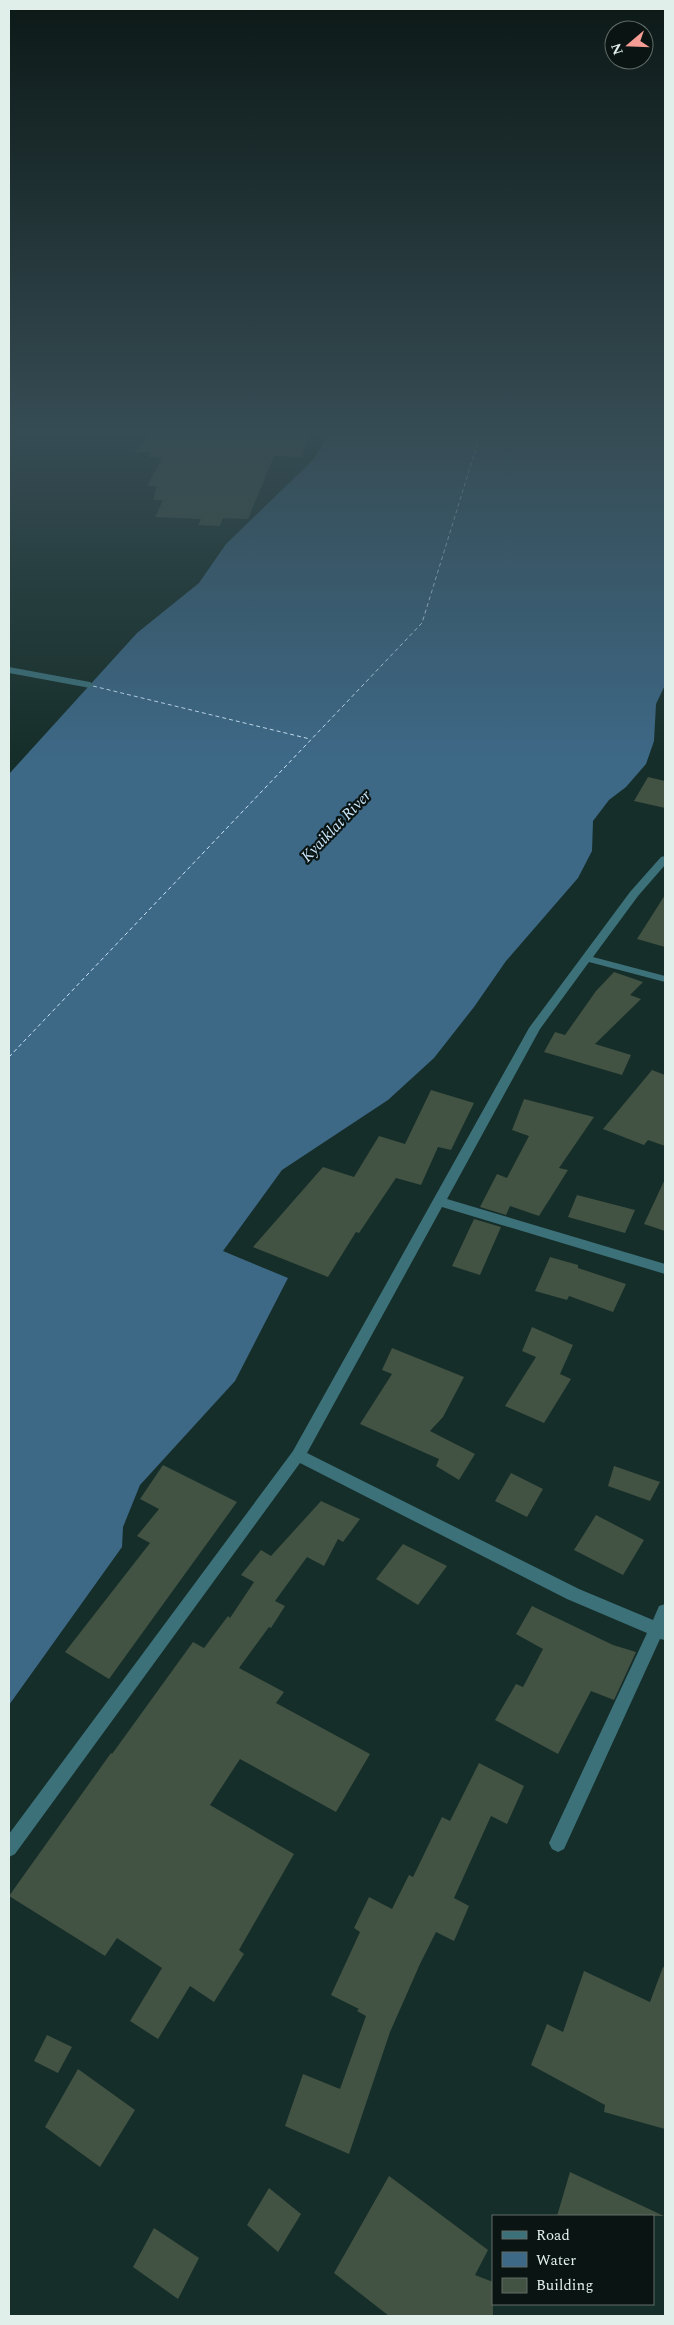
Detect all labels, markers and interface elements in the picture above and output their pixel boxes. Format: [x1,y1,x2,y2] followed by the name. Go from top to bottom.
[604,20,654,70] north arrow
[605,40,629,58] text: N
[295,784,377,868] water label: Kyaiklat River
[492,2215,654,2305] legend
[536,2224,570,2247] text: Road
[536,2249,576,2272] text: Water
[536,2274,593,2297] text: Building

